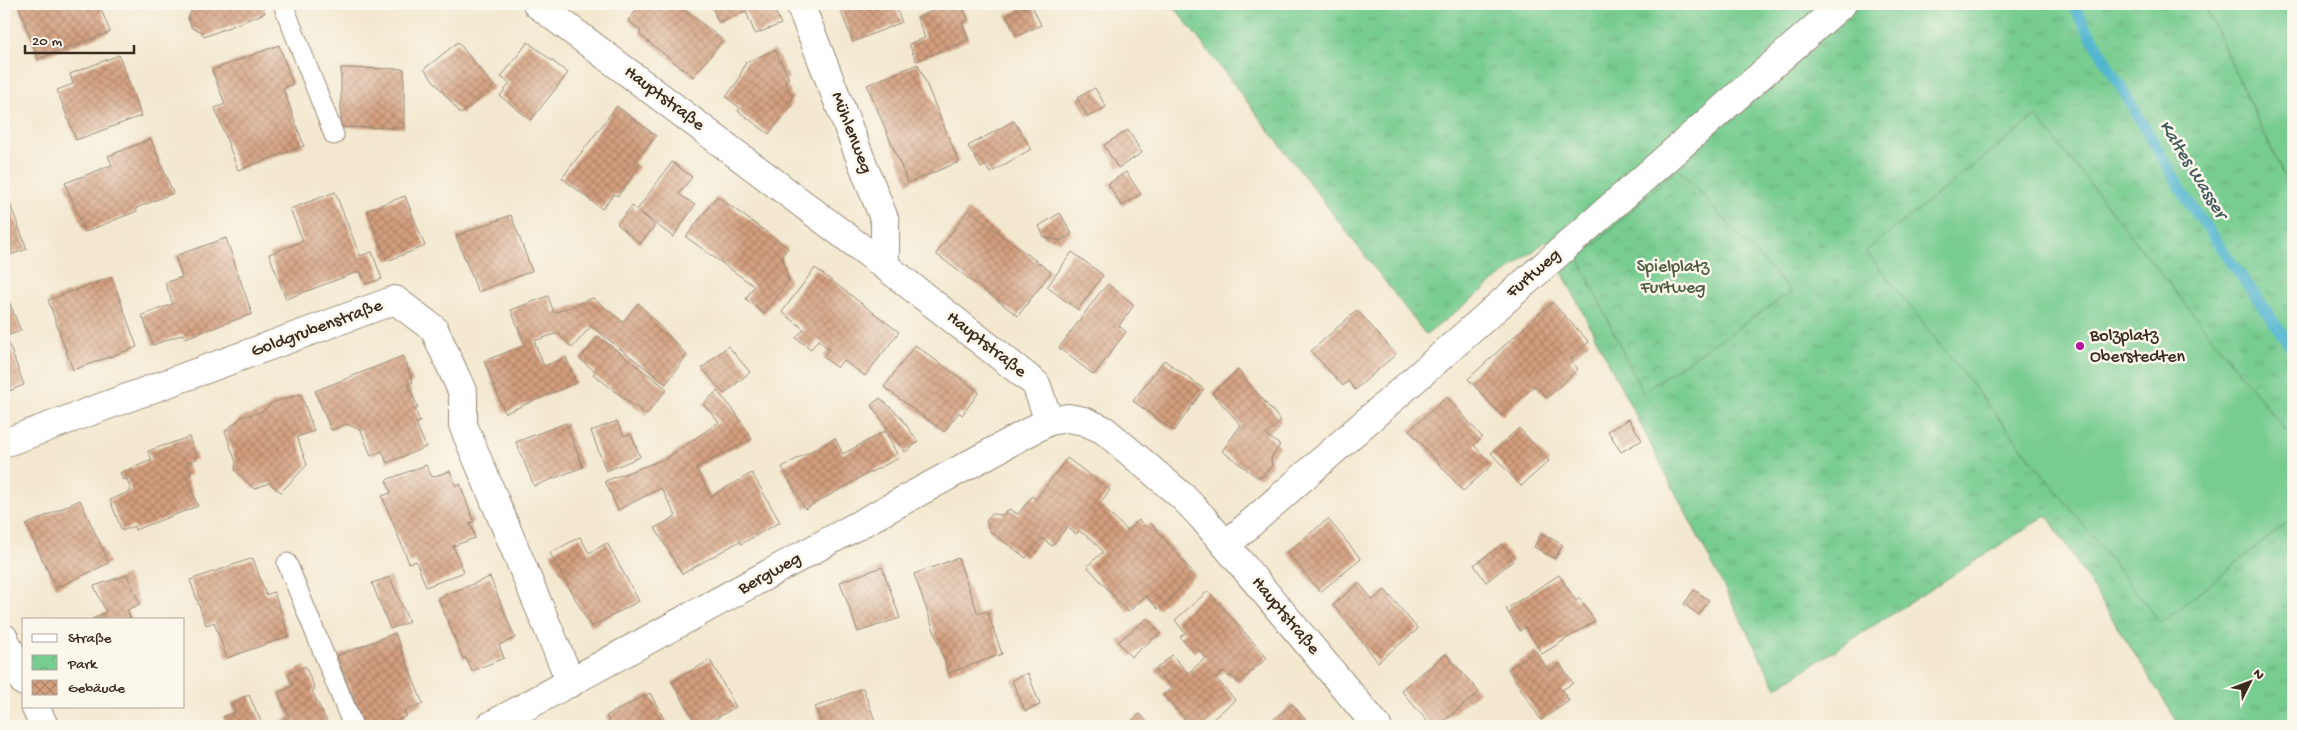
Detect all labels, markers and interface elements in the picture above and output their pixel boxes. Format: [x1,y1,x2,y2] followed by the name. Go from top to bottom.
[25,22,134,54] scale bar
[32,33,62,51] text: 20 m
[620,62,709,137] street label: Hauptstraße
[826,89,876,177] street label: Mühlenweg
[2153,117,2234,227] water label: Kaltes Wasser
[1502,245,1565,304] street label: Furtweg
[1637,257,1710,299] park label: Spielplatz Furtweg
[248,295,386,362] street label: Goldgrubenstraße
[942,307,1031,383] street label: Hauptstraße
[2089,326,2185,368] place label: Bolzplatz Oberstedten
[2074,340,2086,352] marker: Bolzplatz Oberstedten
[734,548,805,600] street label: Bergweg
[1246,573,1324,660] street label: Hauptstraße
[22,618,185,708] legend
[68,630,112,648] text: Straße
[67,656,98,674] text: Park
[2224,658,2274,708] north arrow
[2248,666,2267,684] text: N
[68,680,125,698] text: Gebäude

